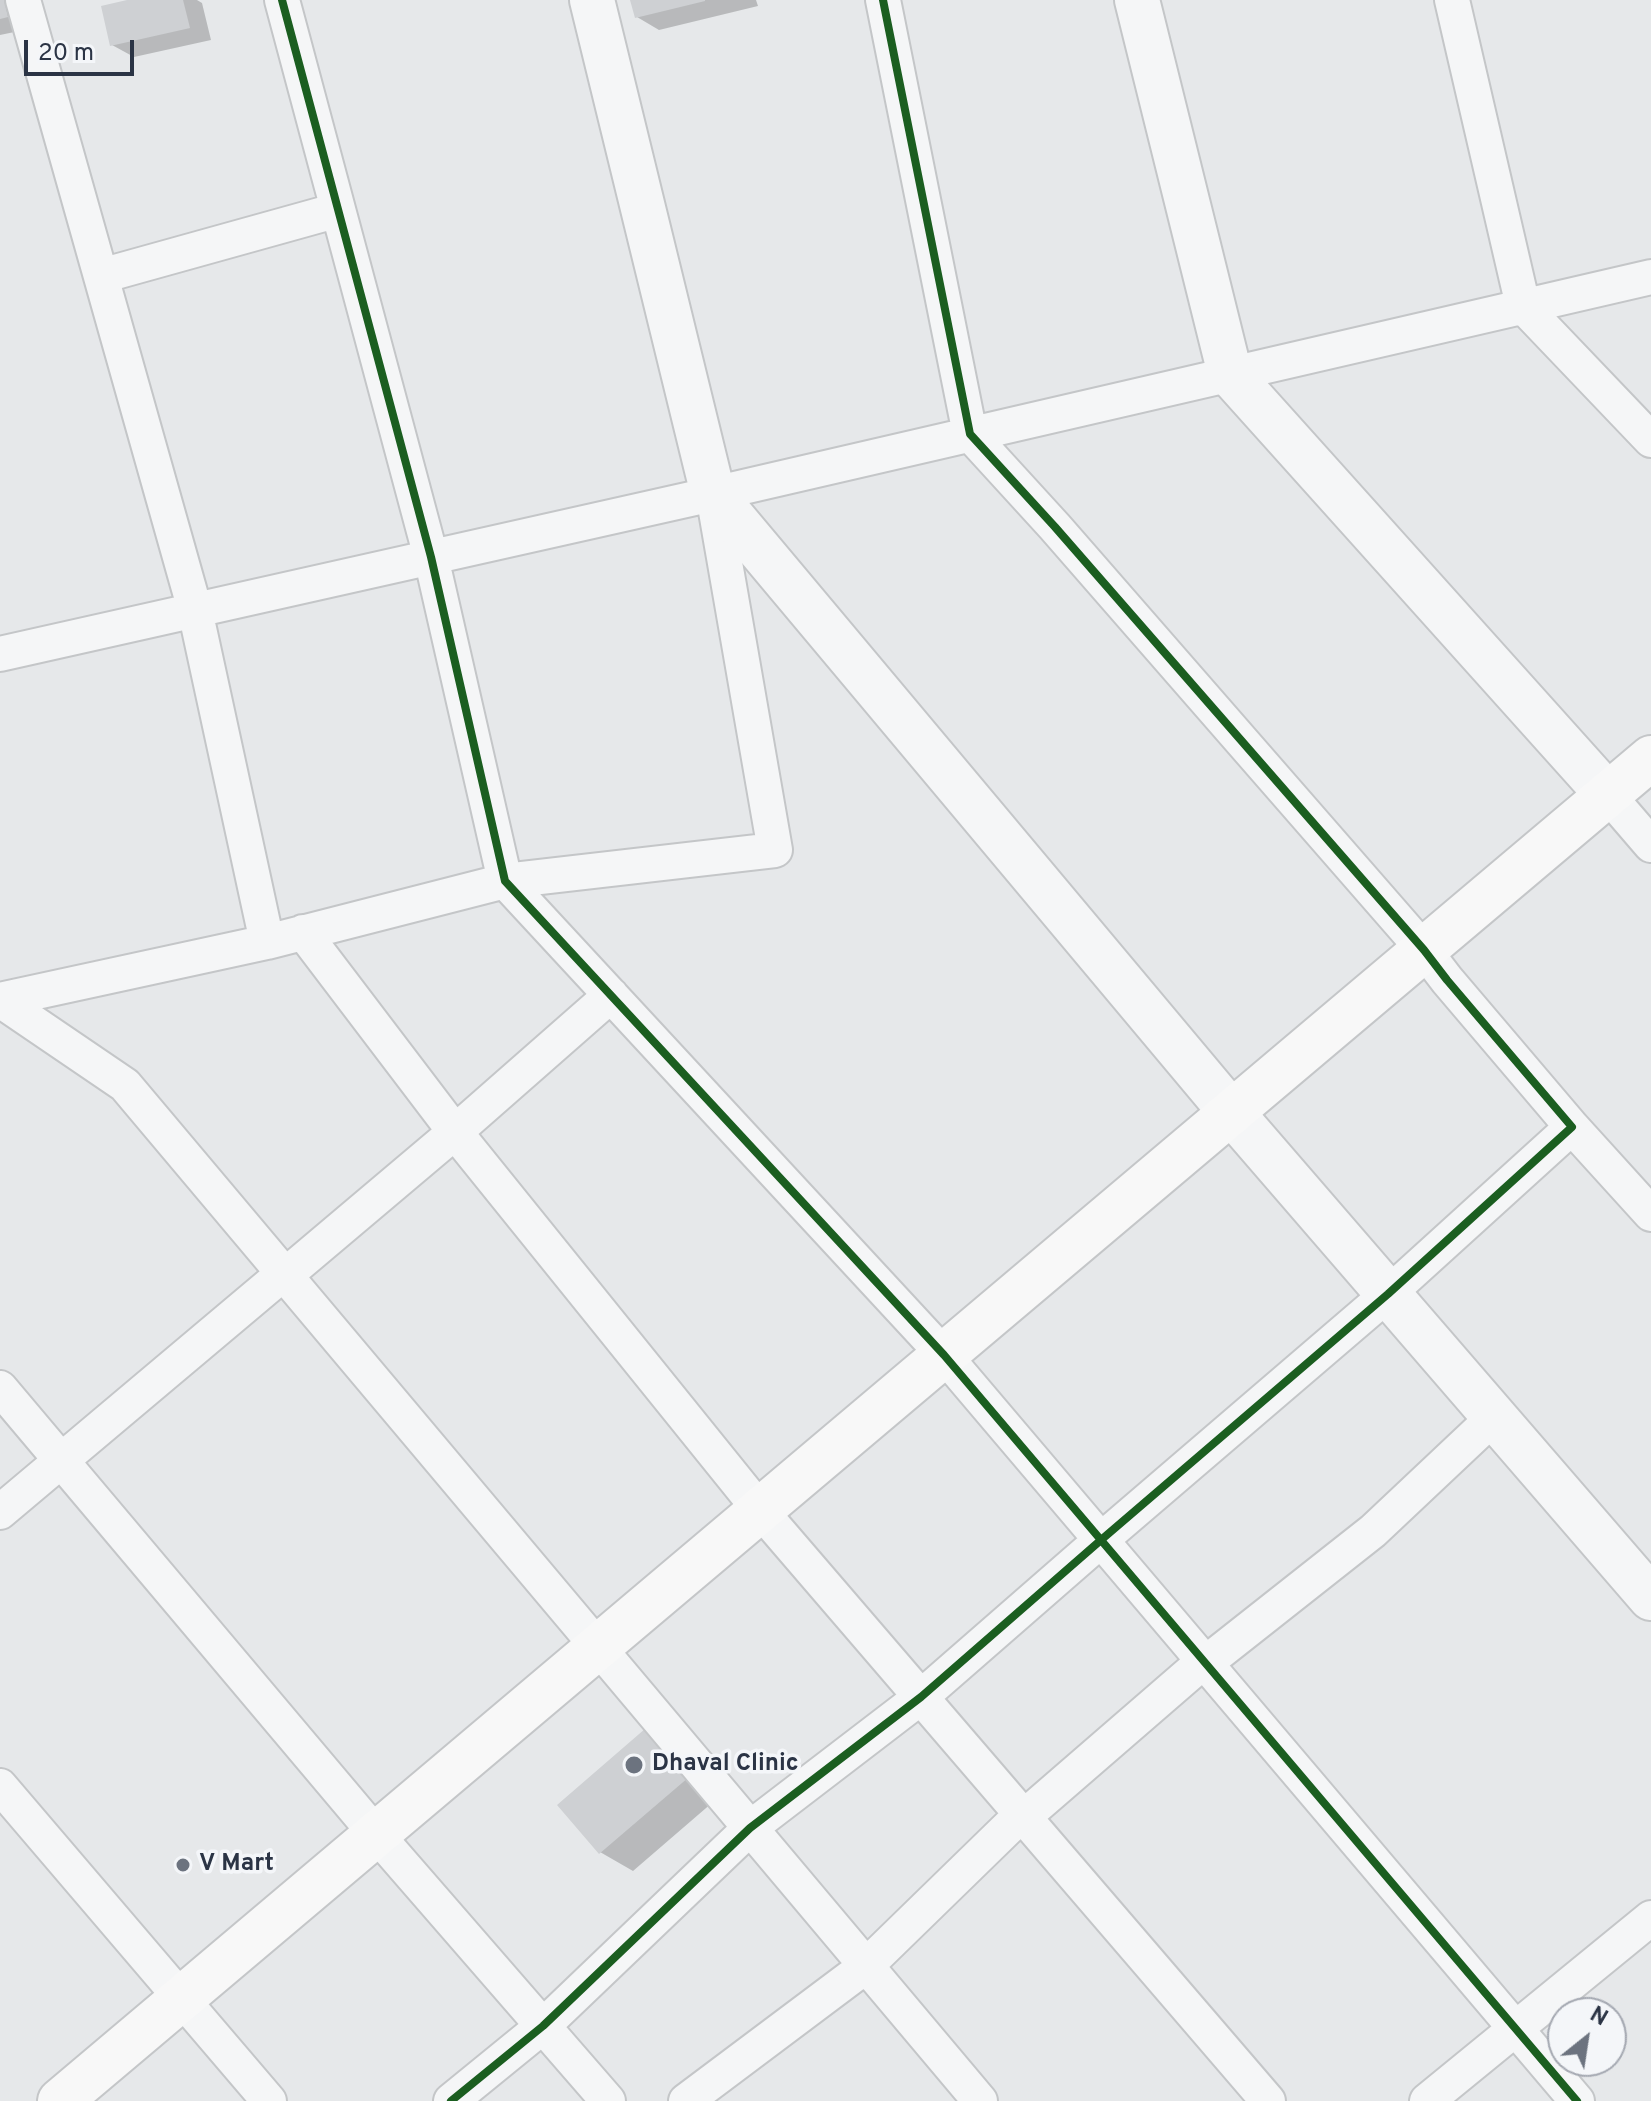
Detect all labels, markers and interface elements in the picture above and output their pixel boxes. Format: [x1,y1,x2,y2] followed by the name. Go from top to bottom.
[28,24,138,74] scale bar
[38,39,94,69] text: 20 m
[652,1751,799,1779] place label: Dhaval Clinic
[623,1754,645,1776] marker: Dhaval Clinic
[199,1851,274,1879] place label: V Mart
[174,1856,192,1874] marker: V Mart
[1547,1997,1627,2077] north arrow
[1585,2002,1612,2033] text: N

